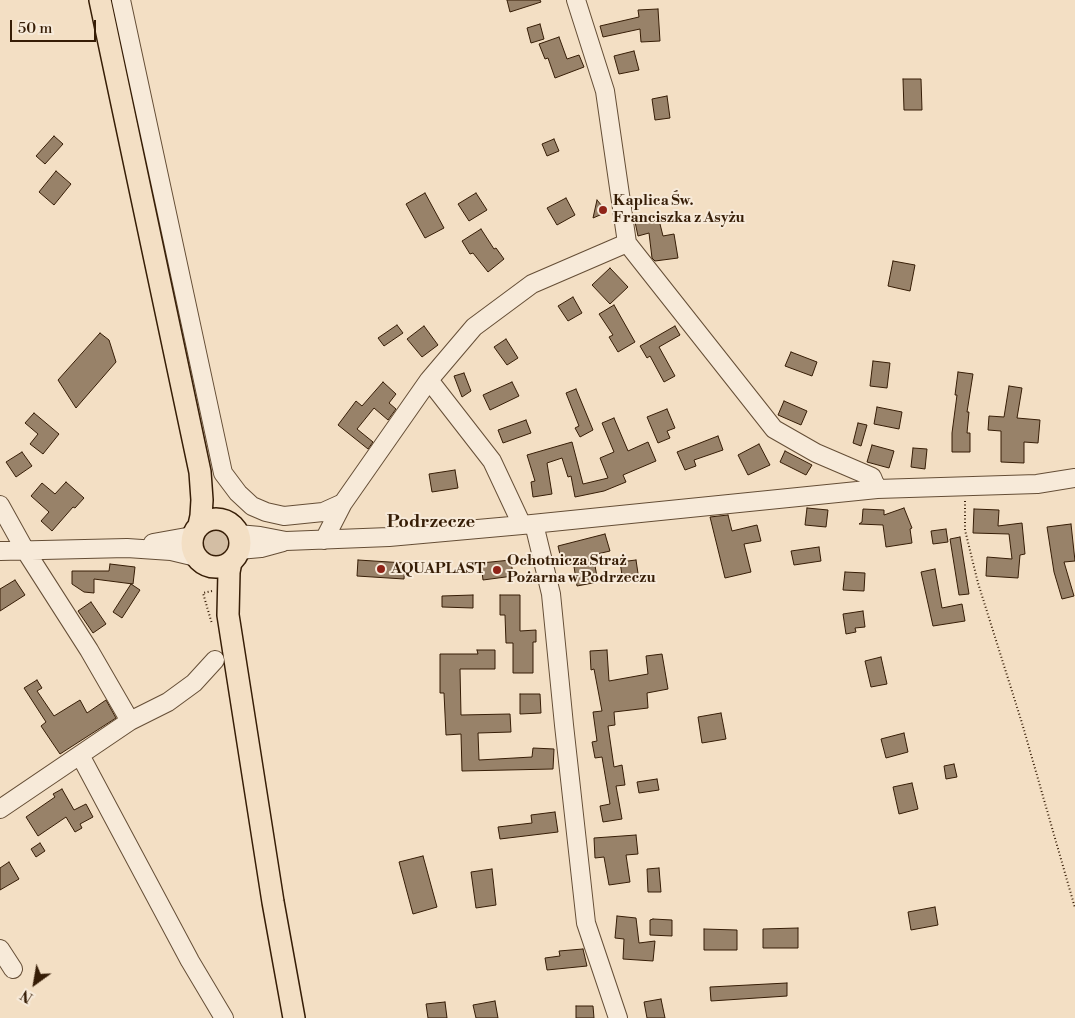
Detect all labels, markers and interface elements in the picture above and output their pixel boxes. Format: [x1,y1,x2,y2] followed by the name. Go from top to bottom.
[12,10,99,42] scale bar
[18,19,52,38] text: 50 m
[613,192,745,227] place label: Kaplica Św. Franciszka z Asyżu
[597,204,609,216] marker: Kaplica Św. Franciszka z Asyżu
[387,512,475,534] district label: Podrzecze
[507,552,656,587] place label: Ochotnicza Straż Pożarna w Podrzeczu
[391,560,485,578] place label: AQUAPLAST
[375,563,387,575] marker: AQUAPLAST
[491,564,503,576] marker: Ochotnicza Straż Pożarna w Podrzeczu
[10,958,60,1008] north arrow
[18,985,37,1006] text: N

